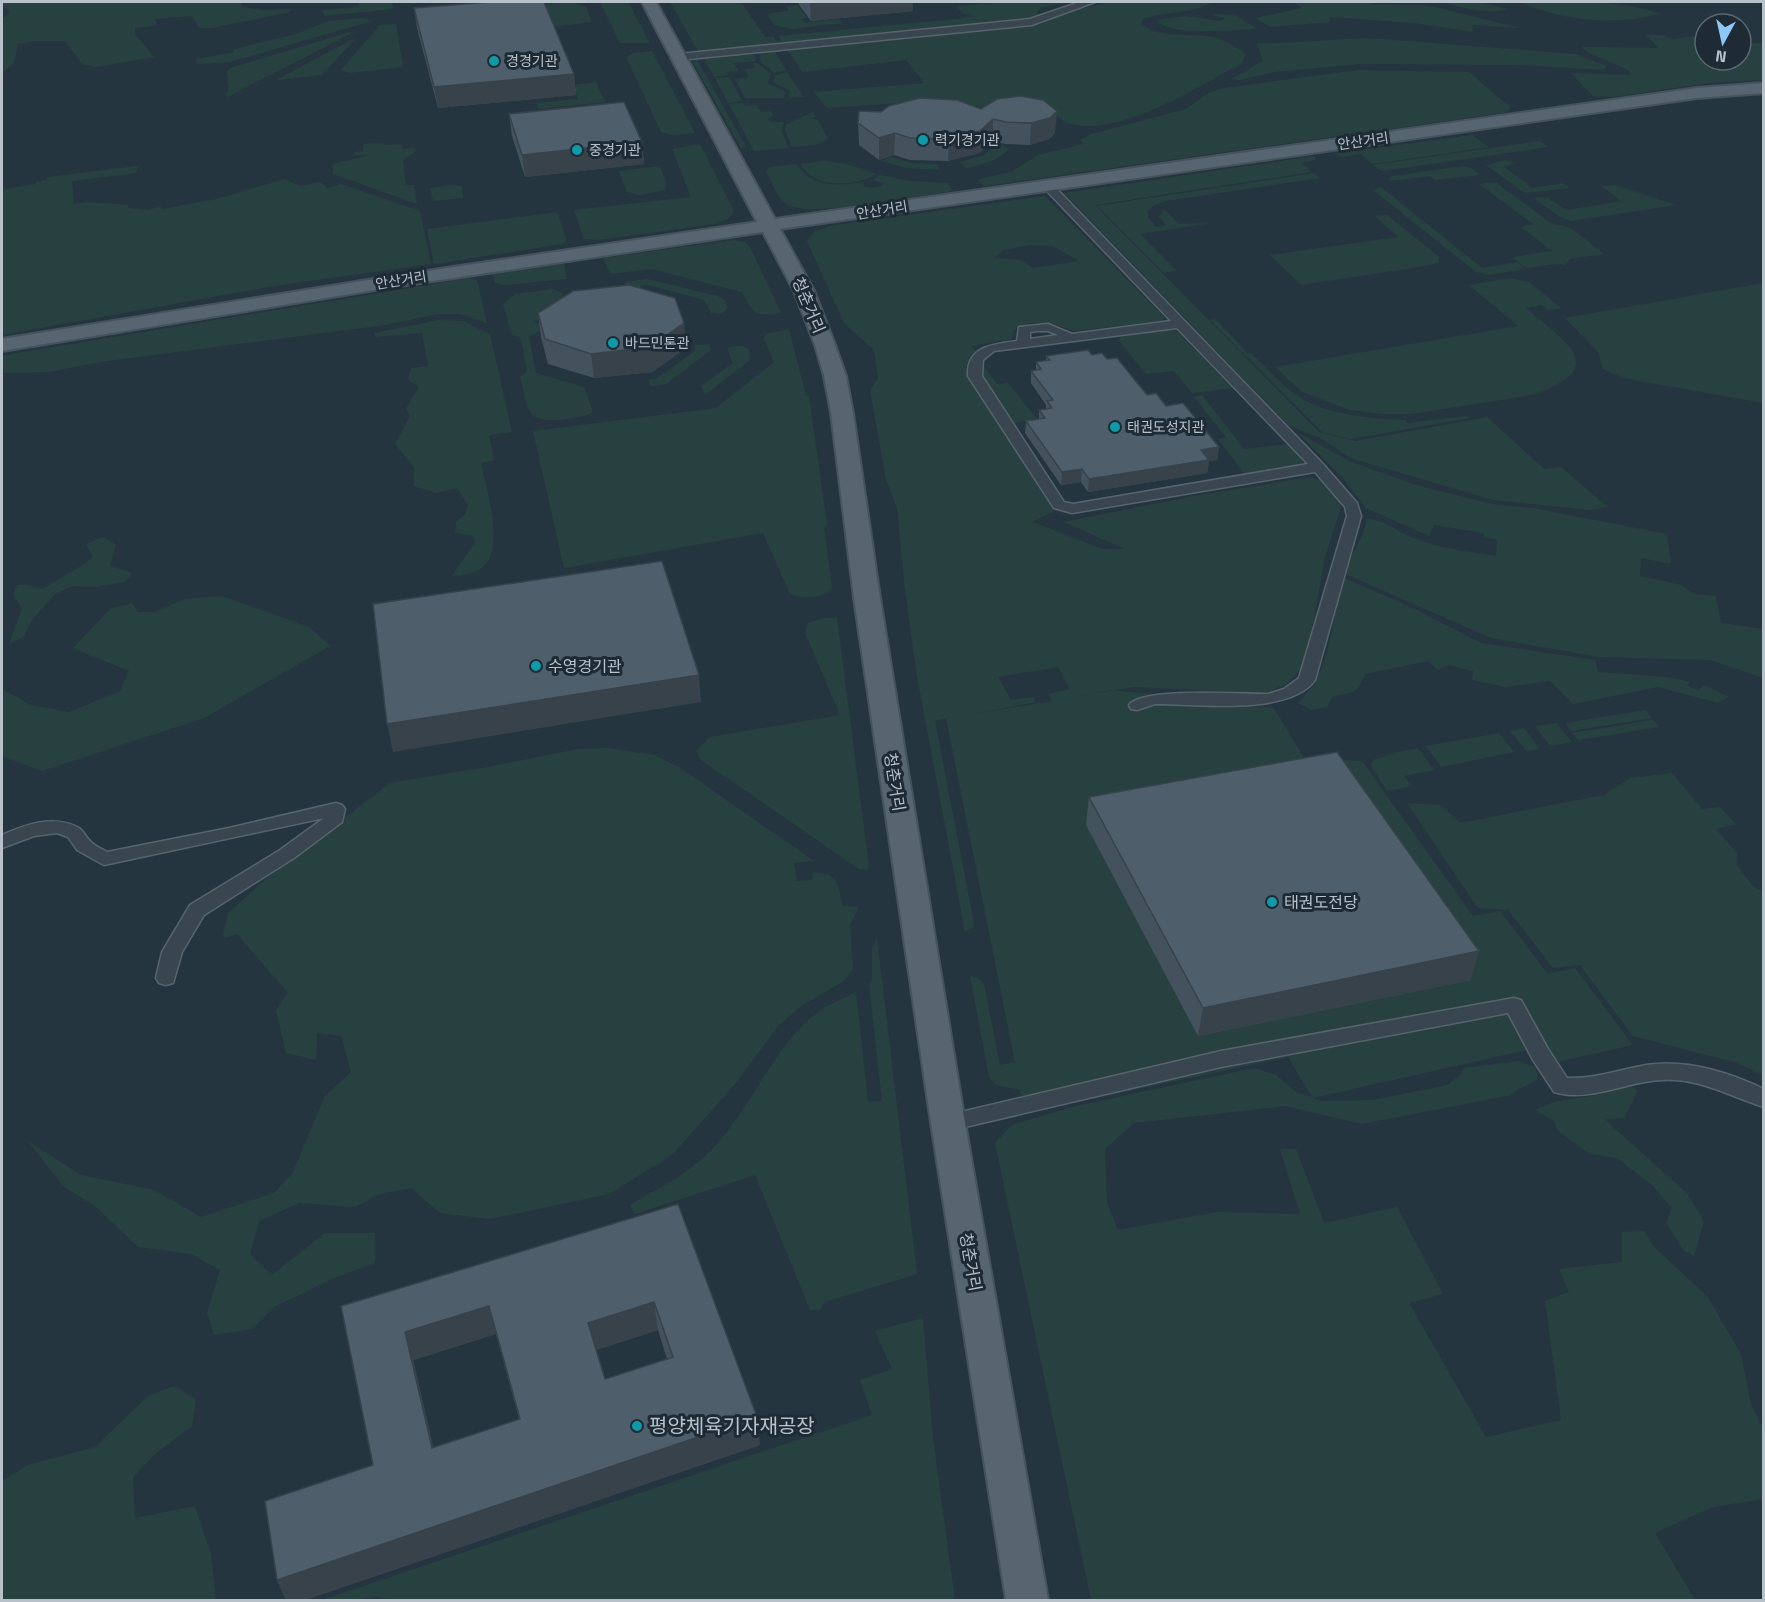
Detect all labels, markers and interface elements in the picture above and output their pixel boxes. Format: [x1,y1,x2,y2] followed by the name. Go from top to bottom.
[1693,12,1753,72] north arrow
[1714,44,1728,70] text: N
[506,50,558,71] place label: 경경기관
[487,54,501,68] marker: 경경기관
[1336,127,1390,154] street label: 안산거리
[935,129,1000,150] place label: 력기경기관
[916,133,930,147] marker: 력기경기관
[589,139,641,160] place label: 중경기관
[570,143,584,157] marker: 중경기관
[855,195,909,224] street label: 안산거리
[374,265,428,294] street label: 안산거리
[786,273,832,337] street label: 청춘거리
[625,332,690,353] place label: 바드민톤관
[606,336,620,350] marker: 바드민톤관
[1127,416,1204,437] place label: 태권도성지관
[1108,420,1122,434] marker: 태권도성지관
[548,654,622,678] place label: 수영경기관
[529,659,543,673] marker: 수영경기관
[879,751,911,813] street label: 청춘거리
[1284,890,1358,914] place label: 태권도전당
[1265,895,1279,909] marker: 태권도전당
[954,1231,988,1293] street label: 청춘거리
[649,1410,815,1441] place label: 평양체육기자재공장
[630,1419,644,1433] marker: 평양체육기자재공장

